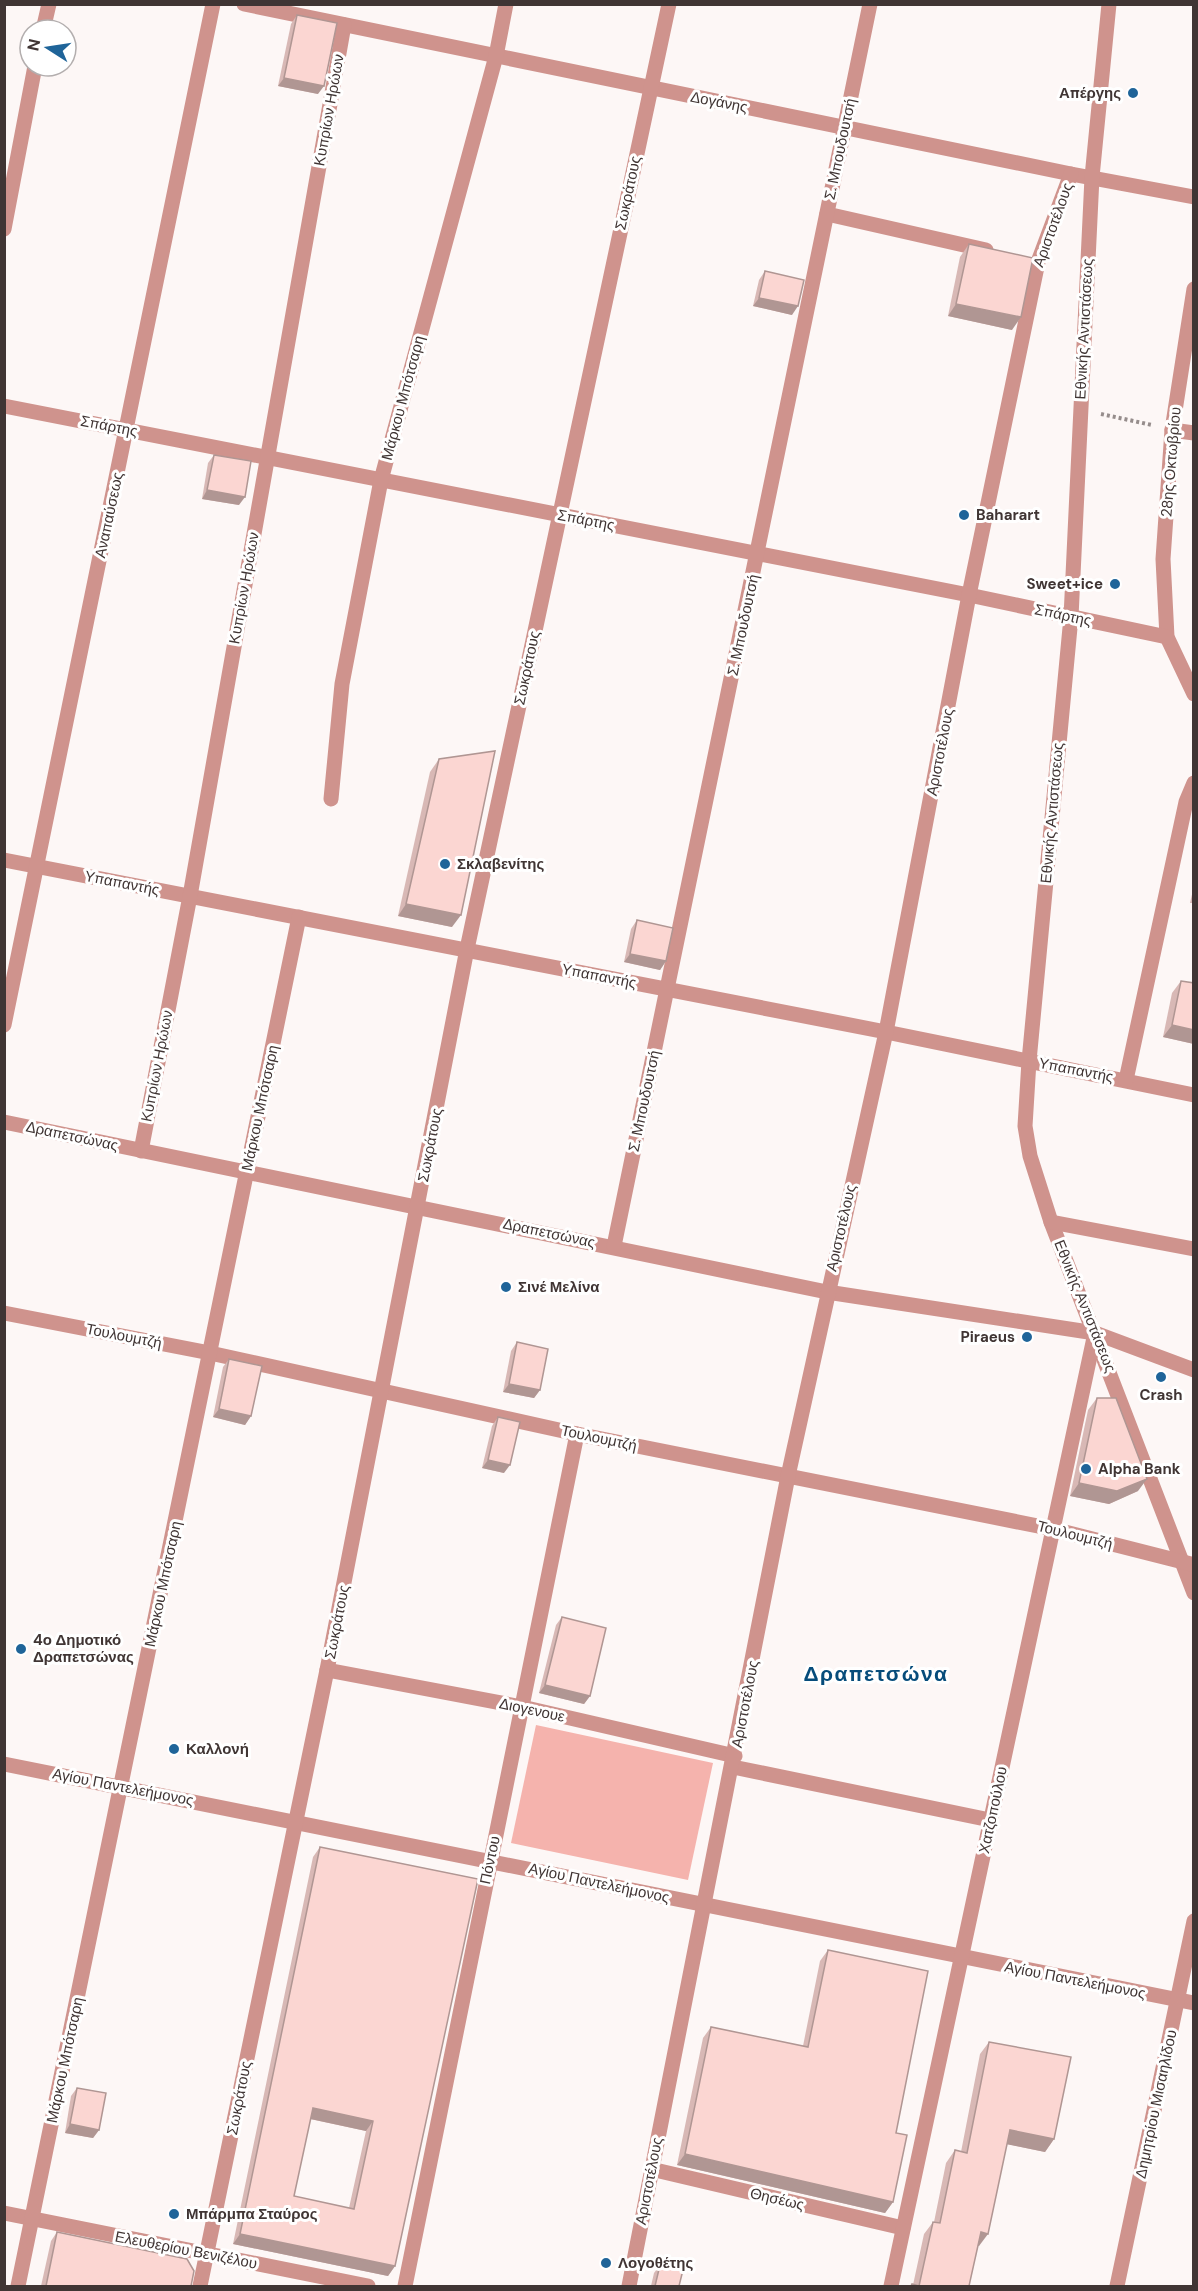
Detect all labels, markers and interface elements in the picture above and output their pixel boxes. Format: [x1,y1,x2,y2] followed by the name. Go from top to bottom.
[18,18,78,78] north arrow
[22,37,45,53] text: N
[309,52,349,168] street label: Κυπρίων Ηρώων
[1059,83,1121,103] place label: Απέργης
[1126,86,1140,100] marker: Απέργης
[689,87,749,117] street label: Δογάνης
[819,96,861,202] street label: Σ. Μπουδουτσή
[610,154,646,232] street label: Σωκράτους
[1028,180,1078,270] street label: Αριστοτέλους
[1070,258,1098,400] street label: Εθνικής Αντιστάσεως
[377,333,429,463] street label: Μάρκου Μπότσαρη
[1156,406,1186,518] street label: 28ης Οκτωβρίου
[79,411,139,441] street label: Σπάρτης
[90,470,128,560] street label: Αναπαύσεως
[556,505,616,535] street label: Σπάρτης
[976,505,1040,525] place label: Baharart
[957,508,971,522] marker: Baharart
[224,530,264,646] street label: Κυπρίων Ηρώων
[722,572,764,678] street label: Σ. Μπουδουτσή
[1027,574,1103,594] place label: Sweet+ice
[1108,577,1122,591] marker: Sweet+ice
[1033,599,1093,631] street label: Σπάρτης
[509,629,545,707] street label: Σωκράτους
[922,707,958,797] street label: Αριστοτέλους
[1036,742,1068,884] street label: Εθνικής Αντιστάσεως
[457,854,544,874] place label: Σκλαβενίτης
[438,857,452,871] marker: Σκλαβενίτης
[83,866,161,900] street label: Υπαπαντής
[560,959,638,993] street label: Υπαπαντής
[136,1008,178,1124] street label: Κυπρίων Ηρώων
[237,1043,283,1173] street label: Μάρκου Μπότσαρη
[623,1048,665,1154] street label: Σ. Μπουδουτσή
[1037,1053,1115,1087] street label: Υπαπαντής
[413,1106,447,1184] street label: Σωκράτους
[24,1116,120,1156] street label: Δραπετσώνας
[821,1183,861,1273] street label: Αριστοτέλους
[501,1213,597,1253] street label: Δραπετσώνας
[1049,1237,1121,1375] street label: Εθνικής Αντιστάσεως
[518,1277,600,1297] place label: Σινέ Μελίνα
[499,1280,513,1294] marker: Σινέ Μελίνα
[84,1319,164,1353] street label: Τουλουμτζή
[961,1327,1015,1347] place label: Piraeus
[1020,1330,1034,1344] marker: Piraeus
[1154,1370,1168,1384] marker: Crash
[1139,1385,1183,1405] place label: Crash
[559,1420,639,1456] street label: Τουλουμτζή
[1098,1459,1181,1479] place label: Alpha Bank
[1079,1462,1093,1476] marker: Alpha Bank
[1035,1516,1115,1554] street label: Τουλουμτζή
[140,1519,186,1649] street label: Μάρκου Μπότσαρη
[320,1583,354,1661] street label: Σωκράτους
[33,1630,134,1667] place label: 4ο Δημοτικό Δραπετσώνας
[14,1642,28,1656] marker: 4ο Δημοτικό Δραπετσώνας
[727,1659,763,1749] street label: Αριστοτέλους
[803,1660,949,1688] district label: Δραπετσώνα
[497,1693,567,1727] street label: Διογενουε
[186,1739,249,1759] place label: Καλλονή
[167,1742,181,1756] marker: Καλλονή
[51,1764,195,1810] street label: Αγίου Παντελεήμονος
[974,1765,1012,1855] street label: Χατζοπούλου
[475,1834,505,1886] street label: Πόντου
[527,1858,671,1908] street label: Αγίου Παντελεήμονος
[1003,1957,1147,2003] street label: Αγίου Παντελεήμονος
[42,1995,88,2125] street label: Μάρκου Μπότσαρη
[1130,2028,1182,2180] street label: Δημητρίου Μισαηλίδου
[222,2059,256,2137] street label: Σωκράτους
[631,2136,667,2226] street label: Αριστοτέλους
[748,2183,806,2215] street label: Θησέως
[186,2204,318,2224] place label: Μπάρμπα Σταύρος
[167,2207,181,2221] marker: Μπάρμπα Σταύρος
[113,2226,259,2274] street label: Ελευθερίου Βενιζέλου
[618,2253,693,2273] place label: Λογοθέτης
[599,2256,613,2270] marker: Λογοθέτης

